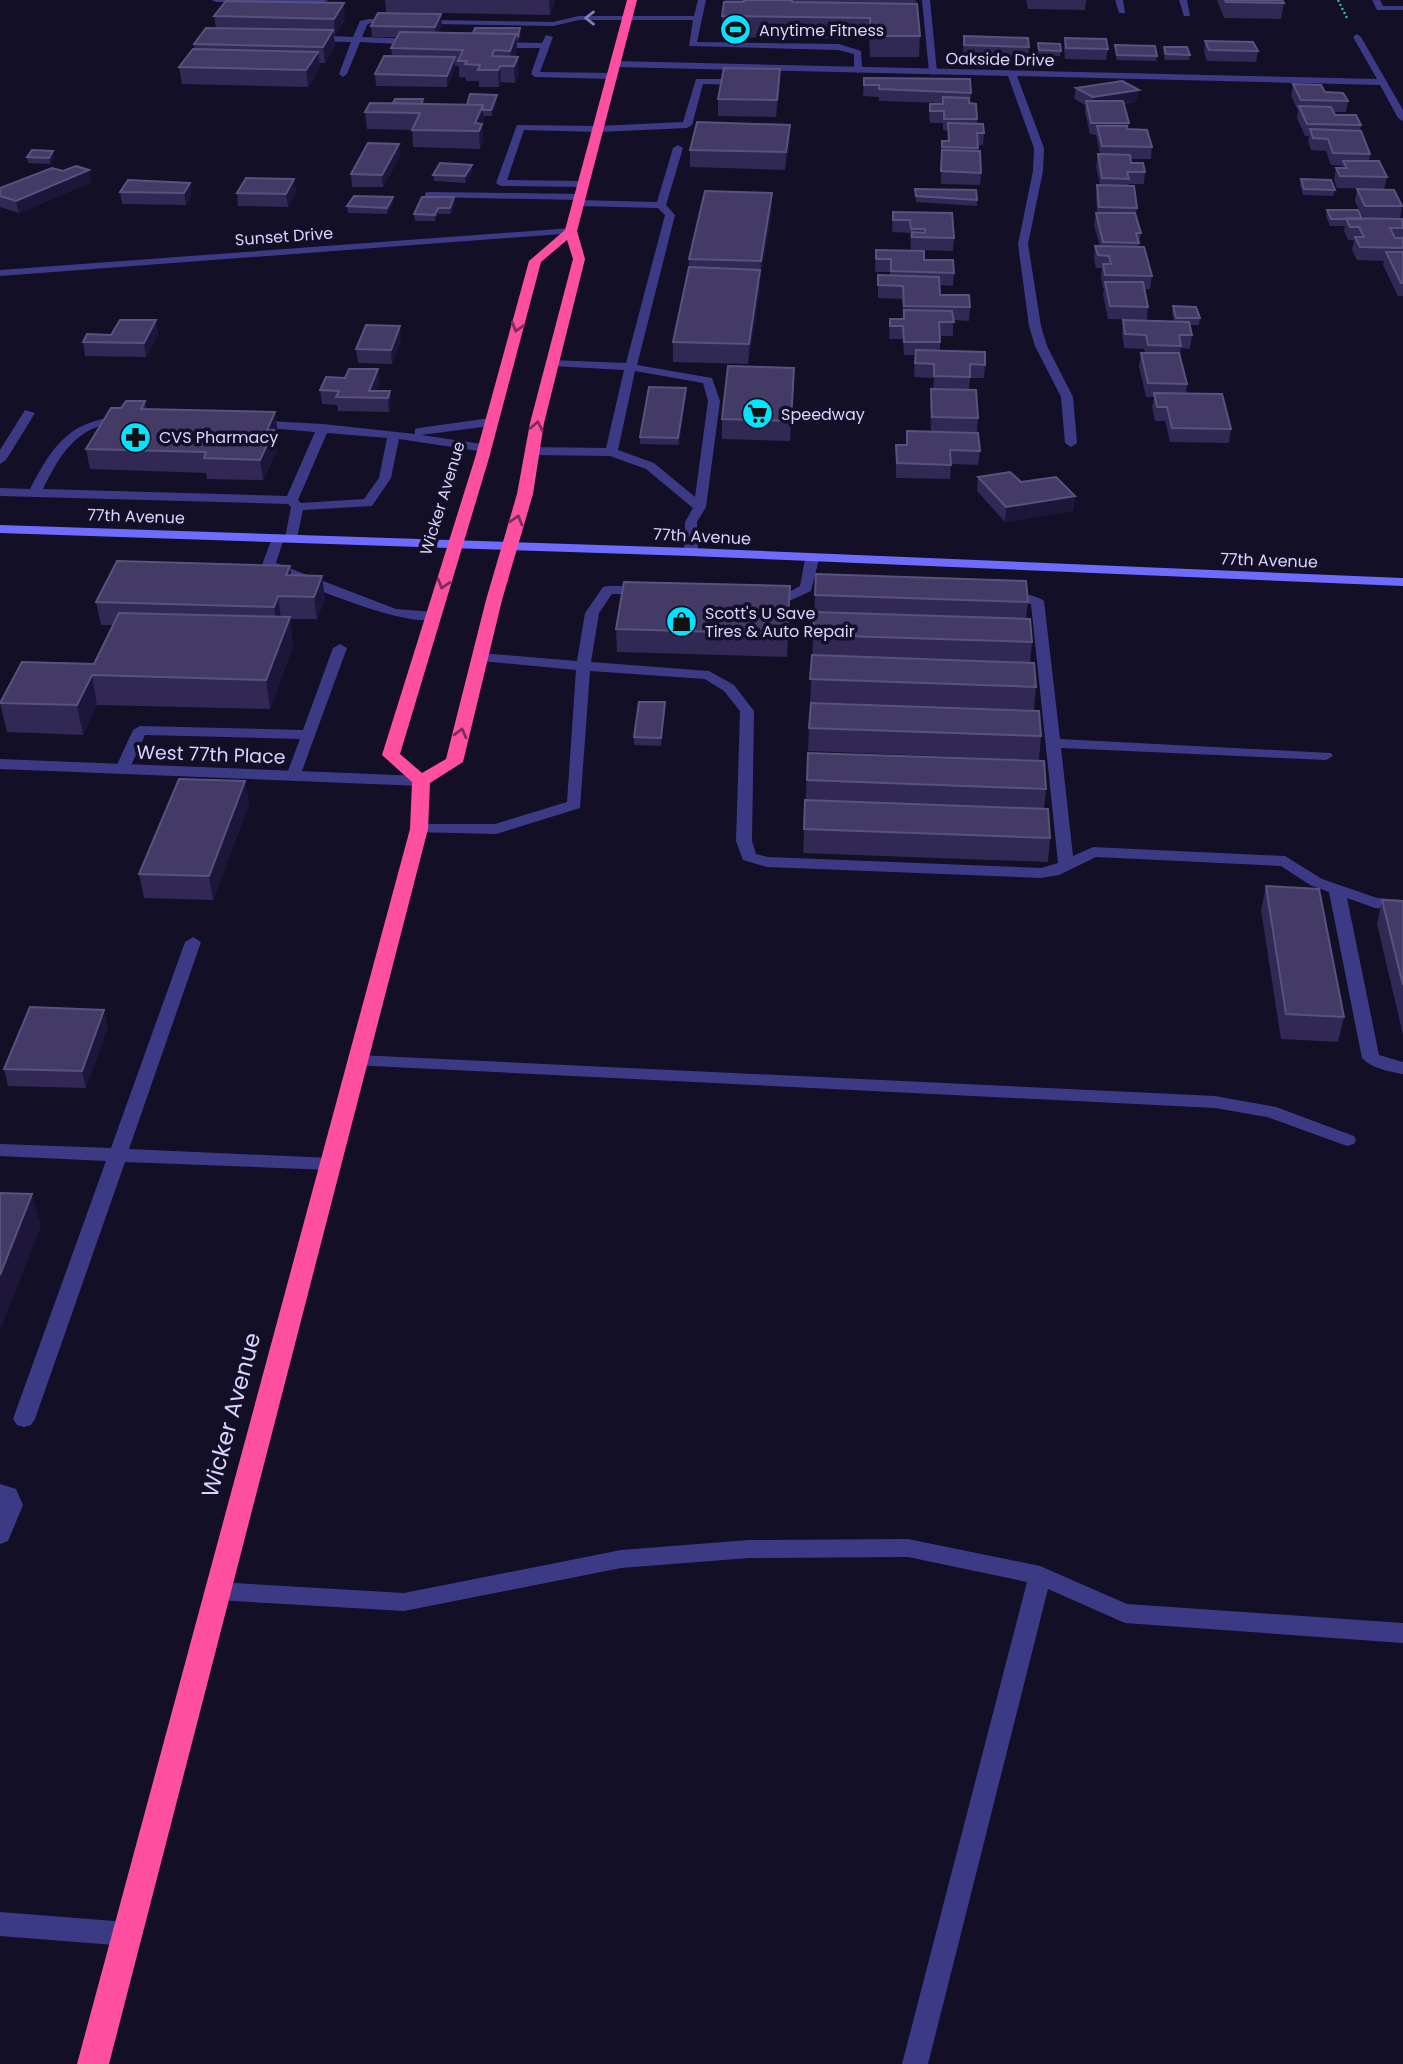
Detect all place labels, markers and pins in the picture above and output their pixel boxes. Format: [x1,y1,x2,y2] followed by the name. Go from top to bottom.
[719,13,753,47] sports icon: Anytime Fitness
[759,19,884,42] place label: Anytime Fitness
[741,397,775,431] supermarket icon: Speedway
[781,403,865,426] place label: Speedway
[119,420,153,454] pharmacy icon: CVS Pharmacy
[159,426,278,449] place label: CVS Pharmacy
[705,602,855,643] place label: Scott's U Save Tires & Auto Repair
[665,605,699,639] shop icon: Scott's U Save Tires & Auto Repair

